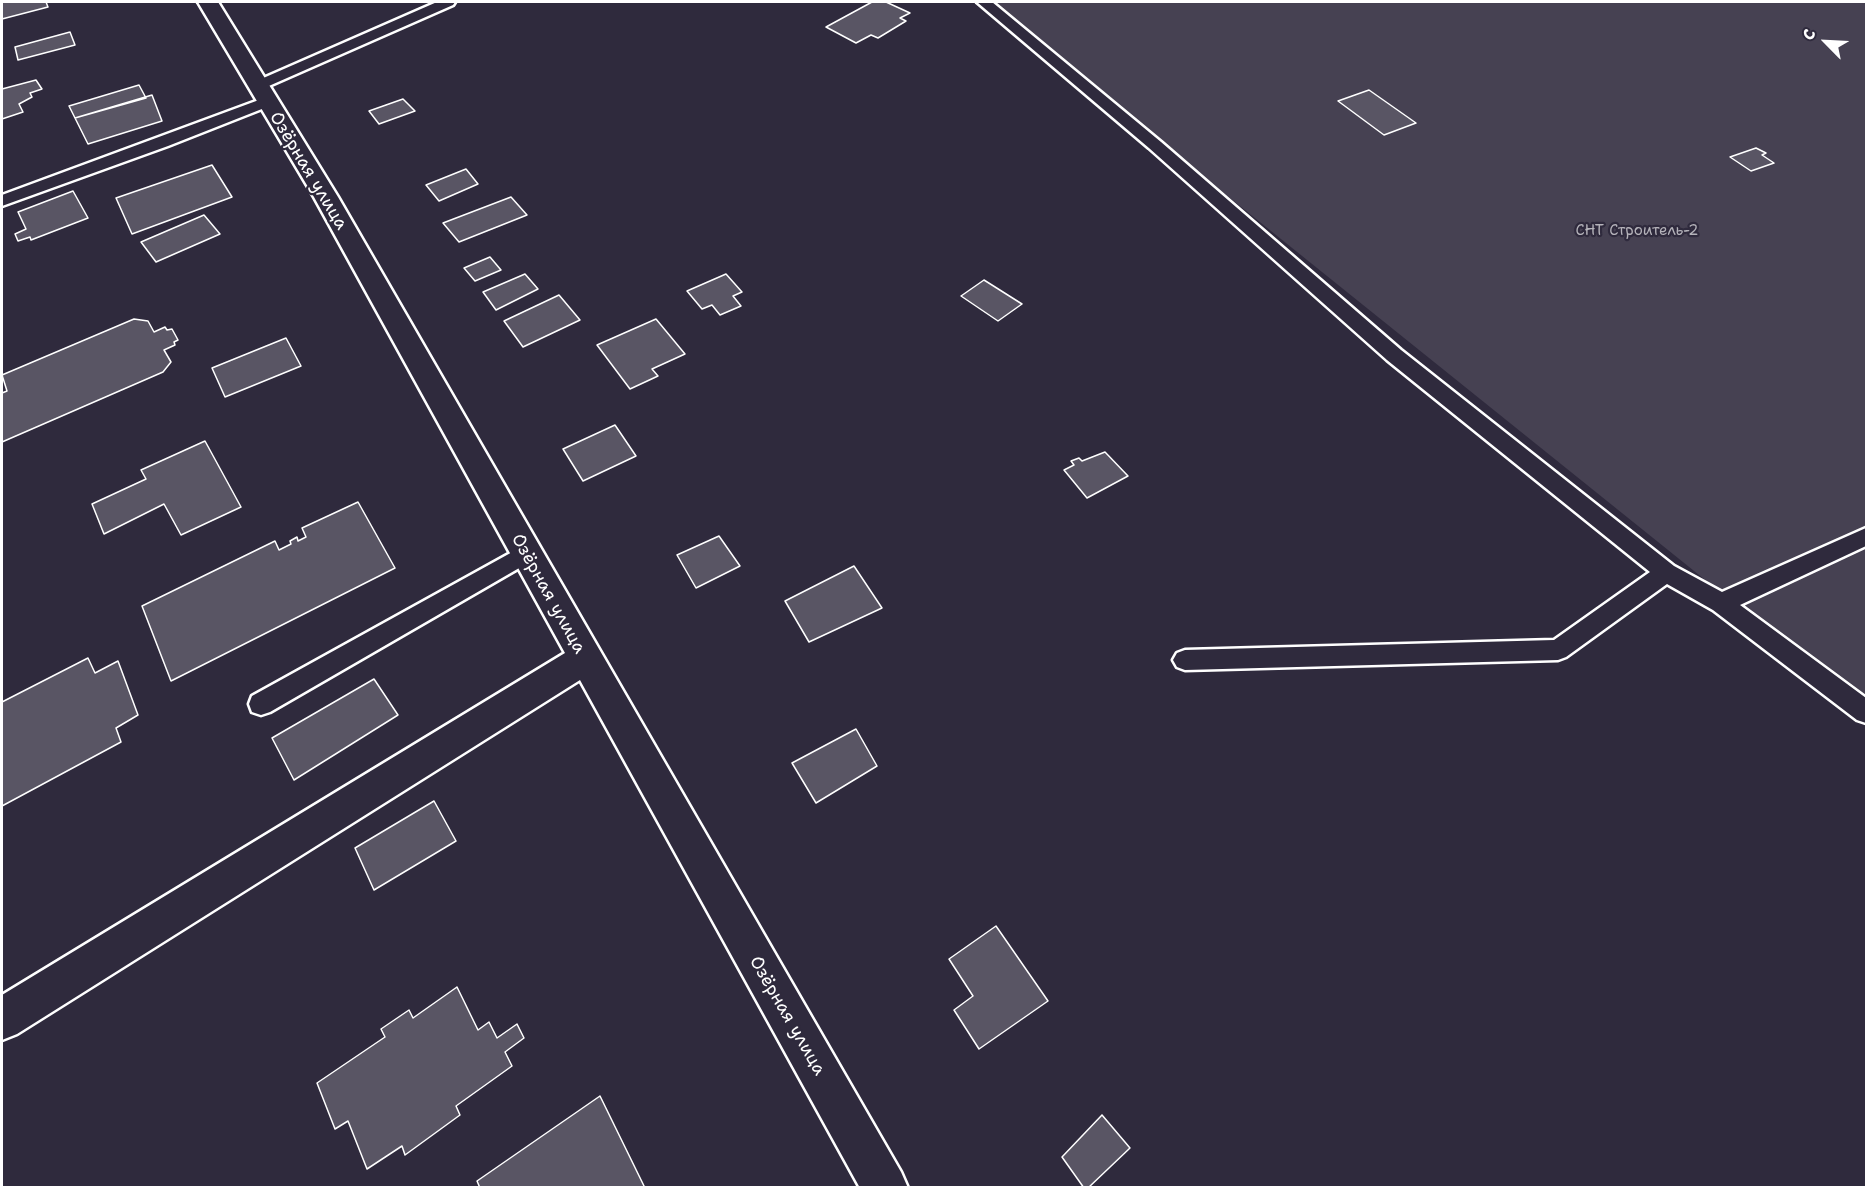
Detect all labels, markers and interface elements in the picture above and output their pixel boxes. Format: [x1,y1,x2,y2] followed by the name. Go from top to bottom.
[1796,12,1856,72] north arrow
[1798,26,1821,43] text: С
[264,108,352,234] street label: Озёрная улица
[1576,222,1698,240] park label: СНТ Строитель-2
[506,530,590,658] street label: Озёрная улица
[744,953,830,1079] street label: Озёрная улица

